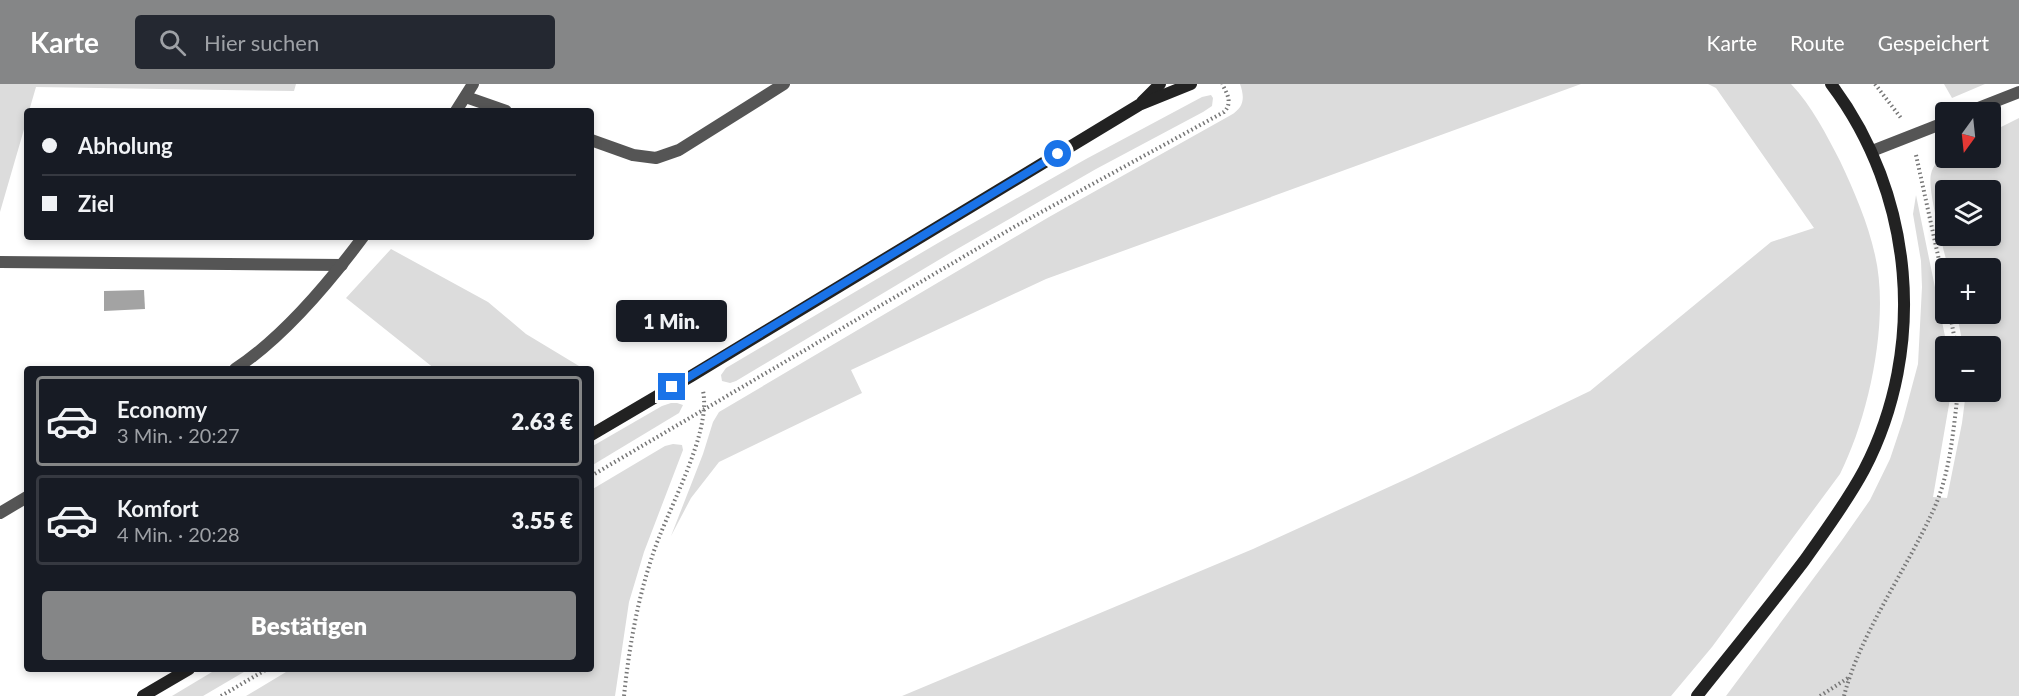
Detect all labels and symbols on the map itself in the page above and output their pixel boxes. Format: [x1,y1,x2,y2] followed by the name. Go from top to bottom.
[1935,102,2001,168] north arrow
[1044,140,1071,167] route start
[616,300,728,342] callout: 1 Min.
[658,373,685,400] route end

